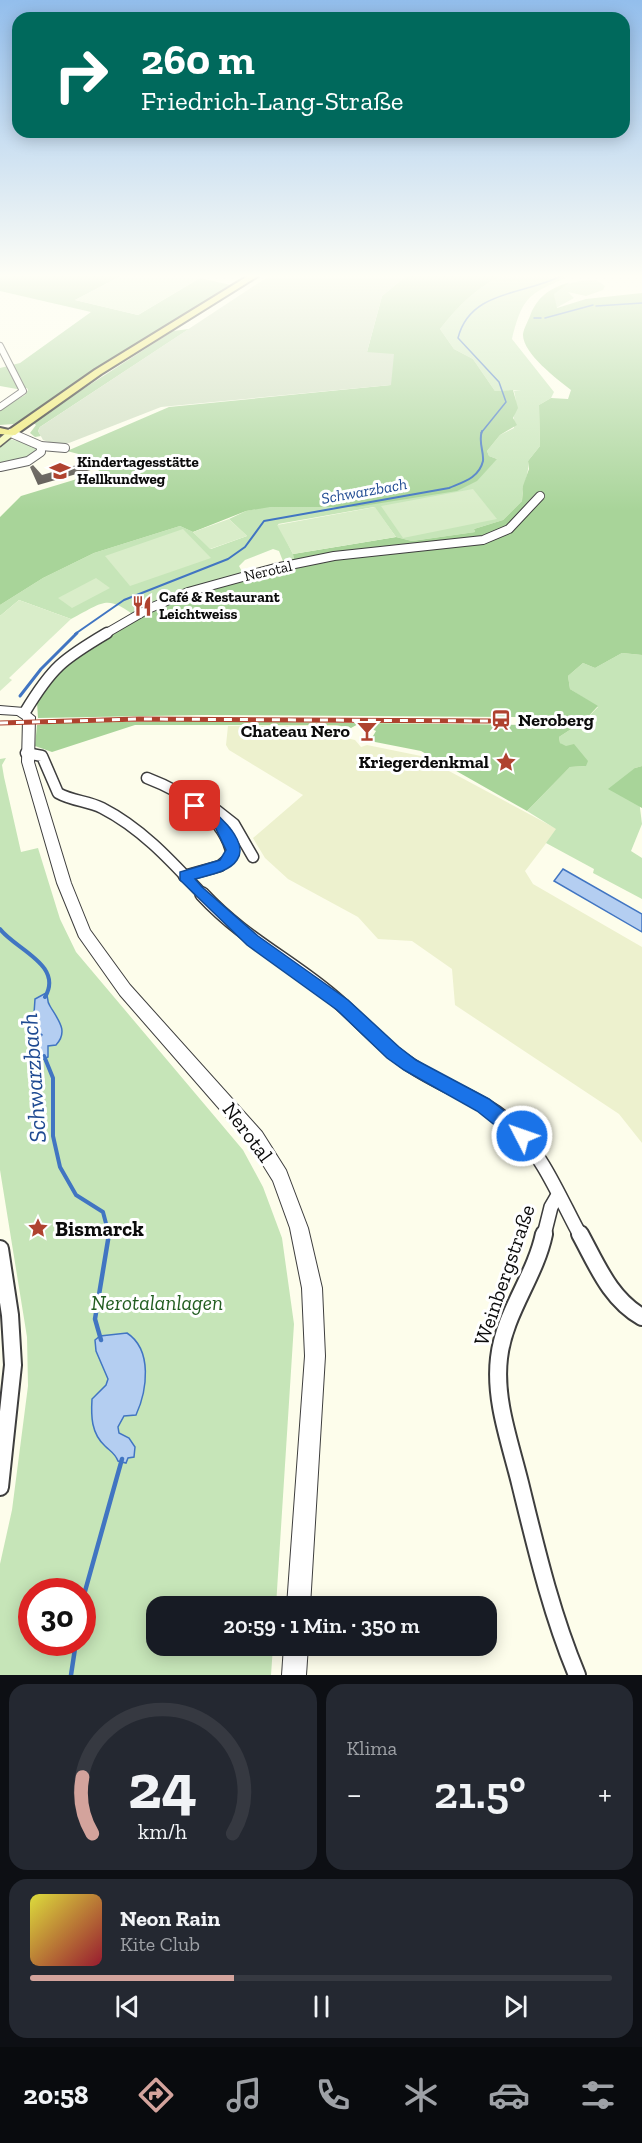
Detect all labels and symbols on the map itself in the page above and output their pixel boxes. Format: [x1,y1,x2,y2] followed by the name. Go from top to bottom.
[77,453,199,488] place label: Kindertagesstätte Hellkundweg
[48,459,72,483] school or university icon: Kindertagesstätte Hellkundweg
[320,474,408,508] water label: Schwarzbach
[242,557,294,585] street label: Nerotal
[159,588,281,623] place label: Café & Restaurant Leichtweiss
[130,594,154,618] restaurant icon: Café & Restaurant Leichtweiss
[489,708,513,732] station icon: Neroberg
[518,709,594,731] place label: Neroberg
[355,719,379,743] bar icon: Chateau Nero
[241,720,351,742] place label: Chateau Nero
[494,750,518,774] place icon: Kriegerdenkmal
[358,751,489,773] place label: Kriegerdenkmal
[169,780,220,831] pin
[14,1012,52,1144] water label: Schwarzbach
[218,1097,279,1167] street label: Nerotal
[490,1104,554,1168] position arrow
[468,1201,540,1349] street label: Weinbergstraße
[26,1216,50,1240] place icon: Bismarck
[55,1216,144,1241] place label: Bismarck
[91,1290,223,1315] park label: Nerotalanlagen
[18,1578,96,1656] speed limit sign: 30

